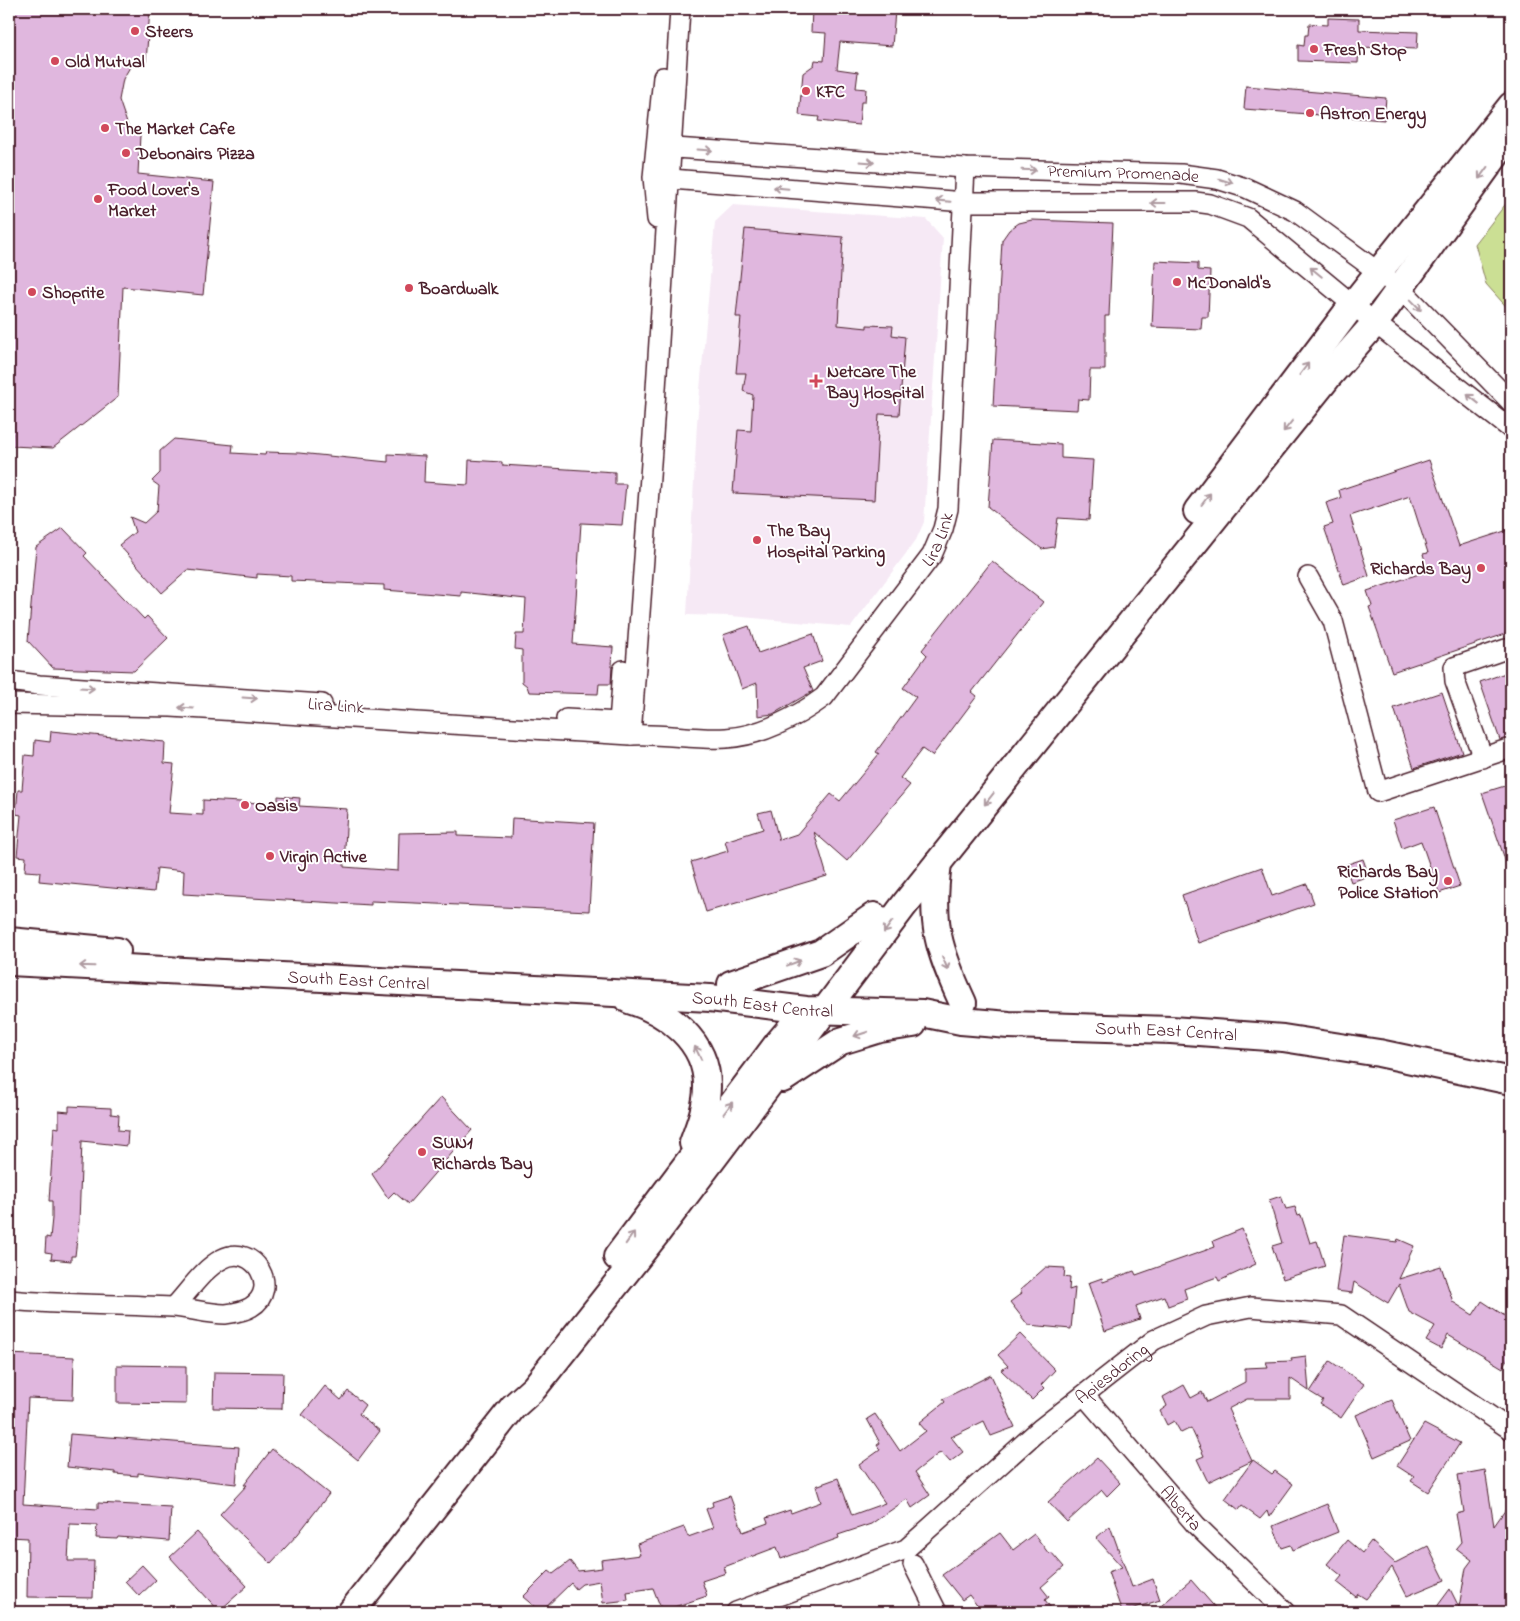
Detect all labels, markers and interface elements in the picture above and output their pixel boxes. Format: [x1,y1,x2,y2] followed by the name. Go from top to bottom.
[145,20,193,46] place label: Steers
[129,25,141,37] marker: Steers
[1323,38,1407,64] place label: Fresh Stop
[1308,43,1320,55] marker: Fresh Stop
[65,50,145,76] place label: Old Mutual
[49,55,61,67] marker: Old Mutual
[816,80,845,106] place label: KFC
[800,85,812,97] marker: KFC
[1320,102,1426,129] place label: Astron Energy
[1304,107,1316,119] marker: Astron Energy
[115,117,236,143] place label: The Market Cafe
[99,122,111,134] marker: The Market Cafe
[135,142,255,168] place label: Debonairs Pizza
[697,145,713,154] one-way arrow
[120,147,132,159] marker: Debonairs Pizza
[859,157,875,166] one-way arrow
[1047,159,1202,191] street label: Premium Promenade
[1021,165,1037,175] one-way arrow
[1478,166,1488,180] one-way arrow
[1218,177,1234,187] one-way arrow
[107,178,200,225] place label: Food Lover's Market
[773,183,789,192] one-way arrow
[92,193,104,205] marker: Food Lover's Market
[935,196,951,205] one-way arrow
[1150,198,1166,208] one-way arrow
[1310,267,1323,278] one-way arrow
[1187,271,1271,297] place label: McDonald's
[1171,276,1183,288] marker: McDonald's
[418,277,499,303] place label: Boardwalk
[42,281,105,307] place label: Shoprite
[403,282,415,294] marker: Boardwalk
[26,286,38,298] marker: Shoprite
[1410,299,1422,311] one-way arrow
[826,360,924,408] place label: Netcare The Bay Hospital
[1299,362,1309,376] one-way arrow
[809,374,823,388] marker: Netcare The Bay Hospital
[1467,394,1480,405] one-way arrow
[1282,420,1293,433] one-way arrow
[1201,493,1212,506] one-way arrow
[916,510,962,573] street label: Lira Link
[767,519,885,567] place label: The Bay Hospital Parking
[751,534,763,546] marker: The Bay Hospital Parking
[1370,557,1471,584] place label: Richards Bay
[1475,562,1487,574] marker: Richards Bay
[79,683,95,692] one-way arrow
[307,692,365,722] street label: Lira Link
[241,694,257,703] one-way arrow
[178,704,194,713] one-way arrow
[983,792,994,805] one-way arrow
[255,794,298,820] place label: Oasis
[239,799,251,811] marker: Oasis
[279,845,368,872] place label: Virgin Active
[264,850,276,862] marker: Virgin Active
[1337,860,1438,907] place label: Richards Bay Police Station
[1442,875,1454,887] marker: Richards Bay Police Station
[883,920,894,933] one-way arrow
[941,955,951,970] one-way arrow
[786,958,801,967] one-way arrow
[79,962,95,971] one-way arrow
[287,965,430,999] street label: South East Central
[691,986,834,1026] street label: South East Central
[1095,1017,1238,1050] street label: South East Central
[854,1030,870,1040] one-way arrow
[692,1046,702,1061] one-way arrow
[723,1102,734,1115] one-way arrow
[432,1131,533,1179] place label: SUN1 Richards Bay
[416,1146,428,1158] marker: SUN1 Richards Bay
[625,1231,635,1245] one-way arrow
[1071,1338,1156,1412] street label: Apiesdoring
[1153,1481,1207,1538] street label: Alberta

